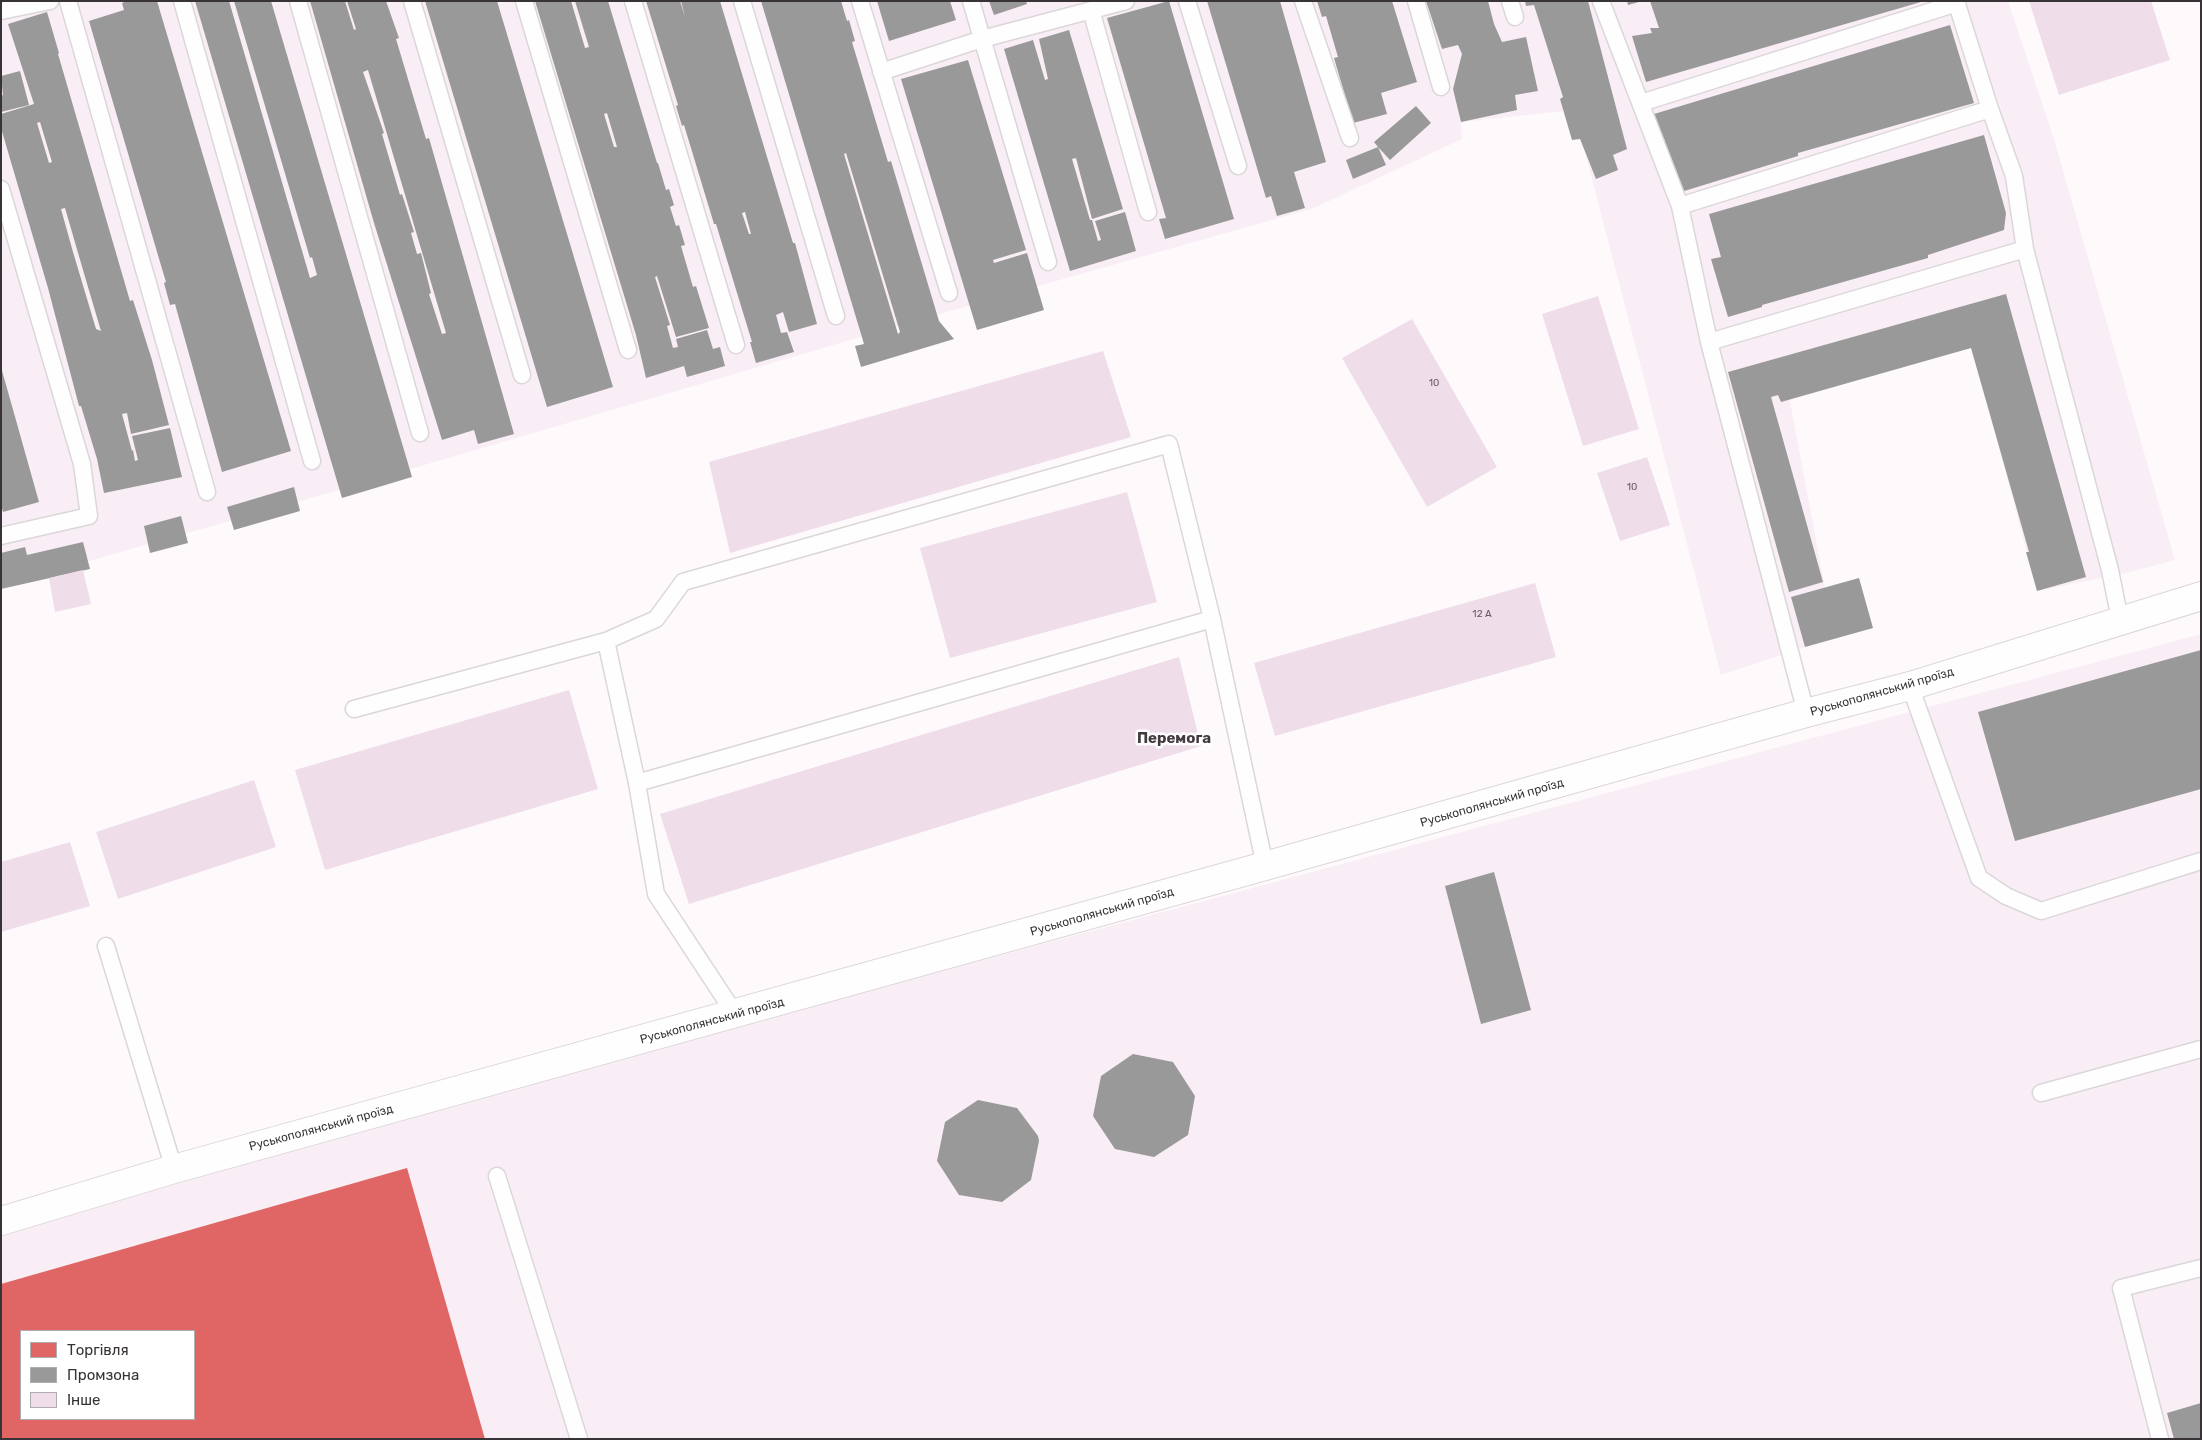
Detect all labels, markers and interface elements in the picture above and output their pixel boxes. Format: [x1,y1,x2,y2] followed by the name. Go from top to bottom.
[1429,377,1439,389] house number: 10
[1627,481,1637,493] house number: 10
[1472,608,1492,620] house number: 12 А
[1809,665,1955,719] street label: Руськополянський проїзд
[1137,730,1211,748] district label: Перемога
[1419,776,1565,830] street label: Руськополянський проїзд
[1029,885,1175,939] street label: Руськополянський проїзд
[638,995,786,1047] street label: Руськополянський проїзд
[247,1102,395,1154] street label: Руськополянський проїзд
[20,1330,195,1420] legend
[67,1341,129,1359] text: Торгівля
[67,1366,139,1384] text: Промзона
[67,1391,100,1409] text: Інше

